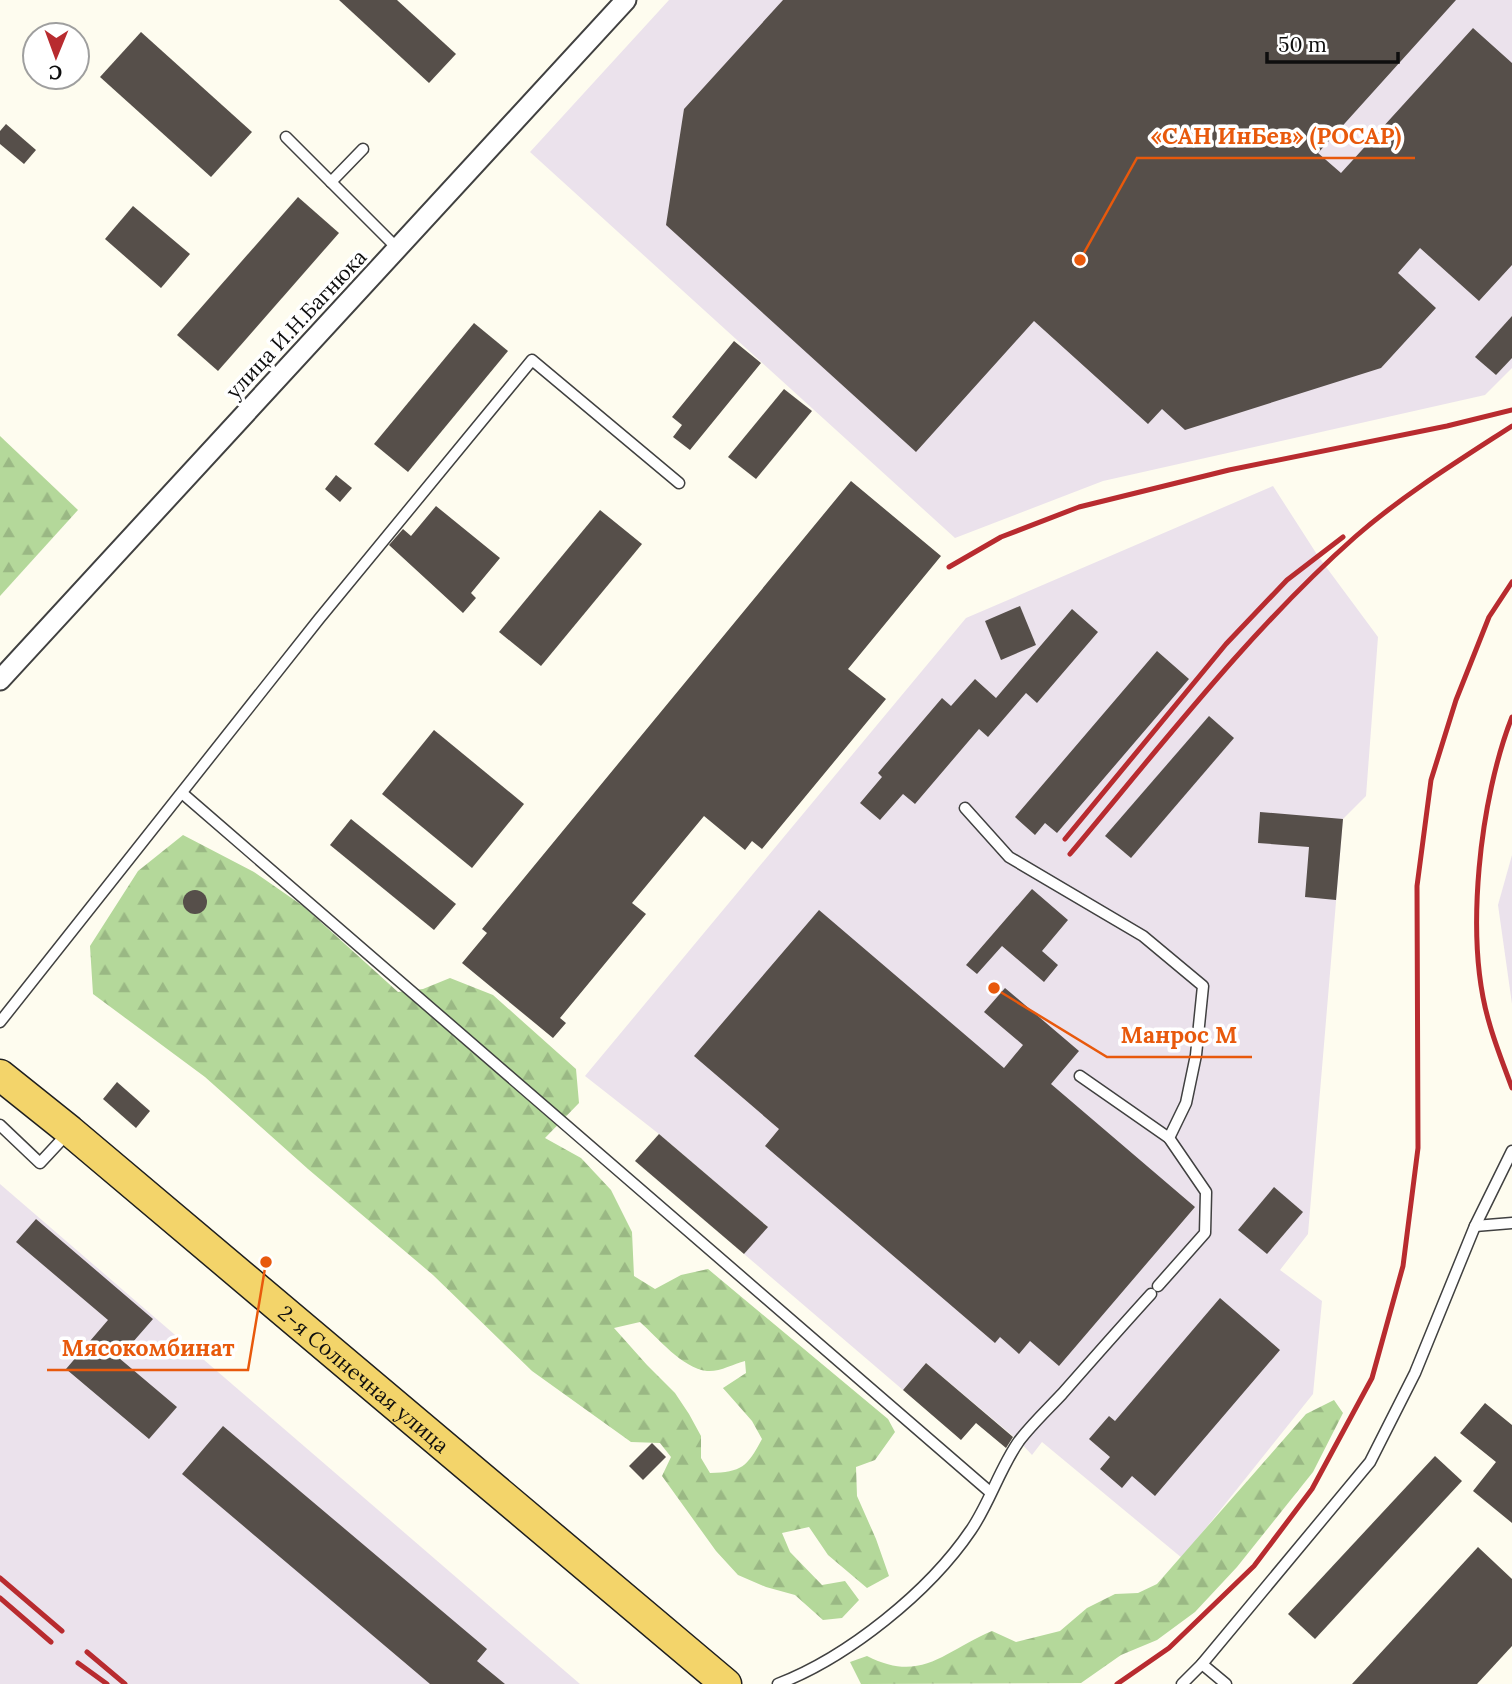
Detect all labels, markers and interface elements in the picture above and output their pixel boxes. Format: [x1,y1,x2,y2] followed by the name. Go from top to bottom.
[21,21,91,91] north arrow
[1267,21,1398,65] scale bar
[1278,31,1327,58] text: 50 m
[49,61,62,85] text: С
[1137,114,1415,158] callout: «САН ИнБев» (РОСАР)
[1151,121,1402,151] text: «САН ИнБев» (РОСАР)
[220,244,372,404] street label: улица И.Н.Багнюка
[1107,1013,1252,1057] callout: Манрос М
[1121,1020,1237,1049] text: Манрос М
[273,1299,455,1458] street label: 2-я Солнечная улица
[47,1326,248,1370] callout: Мясокомбинат
[62,1333,234,1362] text: Мясокомбинат

